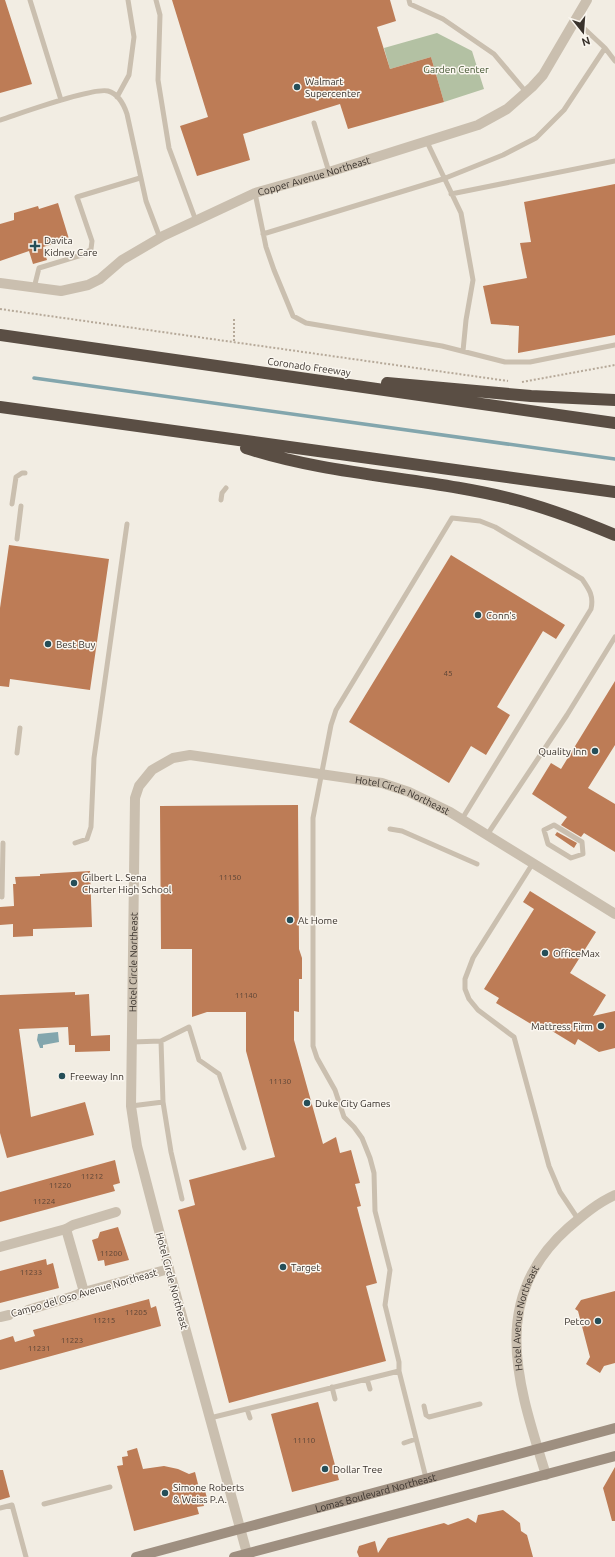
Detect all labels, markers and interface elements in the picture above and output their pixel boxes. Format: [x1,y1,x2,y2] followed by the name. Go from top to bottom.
[563,12,603,52] north arrow
[580,35,592,49] text: N
[423,64,489,75] park label: Garden Center
[305,76,360,99] place label: Walmart Supercenter
[292,82,302,92] marker: Walmart Supercenter
[256,154,371,198] street label: Copper Avenue Northeast
[44,235,98,258] place label: Davita Kidney Care
[29,240,41,252] marker: Davita Kidney Care
[267,356,352,378] street label: Coronado Freeway
[473,610,483,620] marker: Conn's
[486,610,516,621] place label: Conn's
[43,639,53,649] marker: Best Buy
[56,639,95,650] place label: Best Buy
[443,669,453,678] house number: 45
[538,746,587,757] place label: Quality Inn
[590,746,600,756] marker: Quality Inn
[354,774,452,817] street label: Hotel Circle Northeast
[82,872,172,895] place label: Gilbert L. Sena Charter High School
[219,873,242,882] house number: 11150
[69,878,79,888] marker: Gilbert L. Sena Charter High School
[127,912,139,1012] street label: Hotel Circle Northeast
[285,915,295,925] marker: At Home
[298,915,338,926] place label: At Home
[540,948,550,958] marker: OfficeMax
[553,948,600,959] place label: OfficeMax
[235,991,258,1000] house number: 11140
[531,1021,593,1032] place label: Mattress Firm
[596,1021,606,1031] marker: Mattress Firm
[57,1071,67,1081] marker: Freeway Inn
[70,1071,124,1082] place label: Freeway Inn
[269,1077,292,1086] house number: 11130
[302,1098,312,1108] marker: Duke City Games
[315,1098,390,1109] place label: Duke City Games
[81,1172,103,1181] house number: 11212
[49,1181,72,1190] house number: 11220
[33,1197,56,1206] house number: 11224
[154,1231,190,1331] street label: Hotel Circle Northeast
[100,1249,123,1258] house number: 11200
[278,1262,288,1272] marker: Target
[291,1262,320,1273] place label: Target
[511,1263,541,1372] street label: Hotel Avenue Northeast
[10,1267,159,1319] street label: Campo del Oso Avenue Northeast
[20,1268,42,1277] house number: 11233
[125,1308,147,1317] house number: 11205
[93,1316,115,1325] house number: 11215
[564,1316,590,1327] place label: Petco
[593,1316,603,1326] marker: Petco
[61,1336,83,1345] house number: 11223
[28,1344,50,1353] house number: 11231
[293,1436,316,1445] house number: 11110
[320,1464,330,1474] marker: Dollar Tree
[333,1464,382,1475] place label: Dollar Tree
[314,1471,437,1514] street label: Lomas Boulevard Northeast
[173,1482,244,1505] place label: Simone Roberts & Weiss P.A.
[160,1488,170,1498] marker: Simone Roberts & Weiss P.A.

